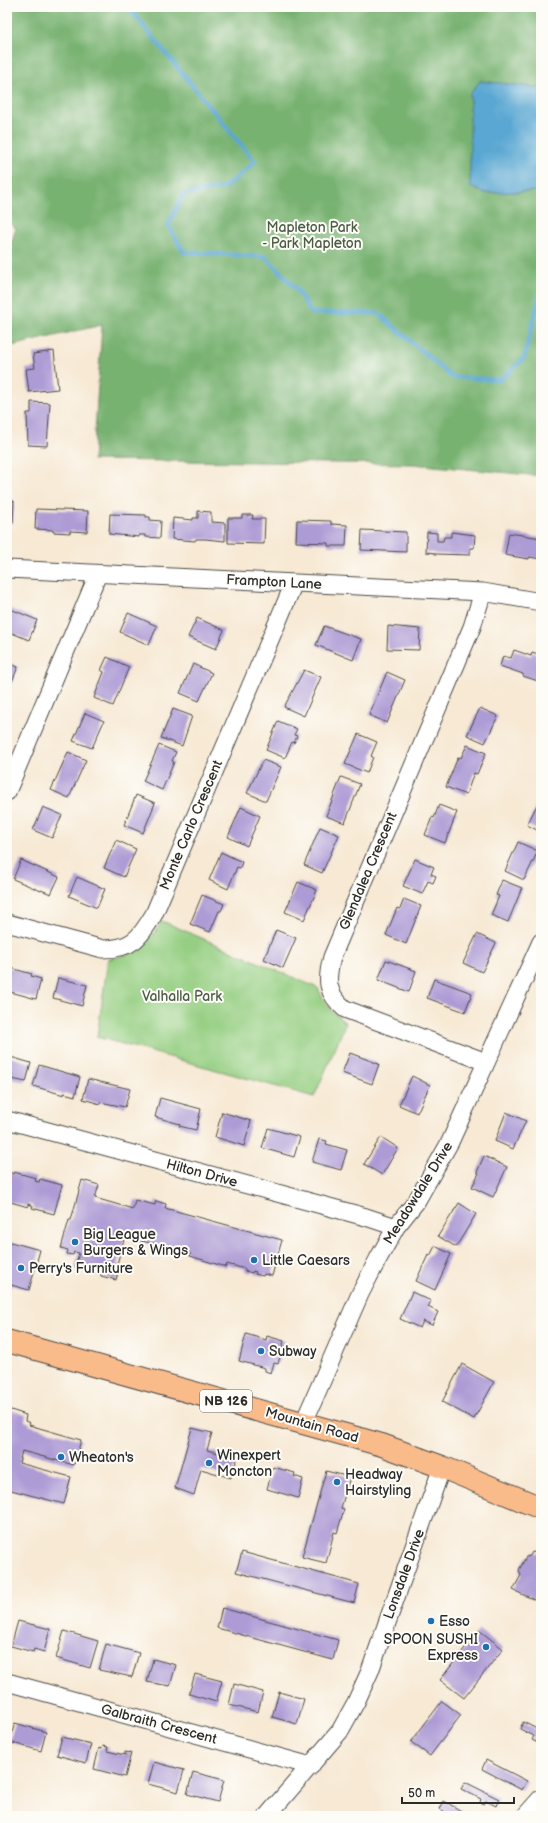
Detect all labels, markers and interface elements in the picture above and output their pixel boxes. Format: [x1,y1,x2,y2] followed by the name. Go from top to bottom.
[262,219,362,252] park label: Mapleton Park - Park Mapleton
[226,571,322,593] street label: Frampton Lane
[156,757,226,893] street label: Monte Carlo Crescent
[335,809,401,933] street label: Glendalea Crescent
[142,988,222,1005] park label: Valhalla Park
[380,1139,456,1247] street label: Meadowdale Drive
[165,1155,239,1191] street label: Hilton Drive
[83,1226,188,1259] place label: Big League Burgers & Wings
[70,1237,80,1247] marker: Big League Burgers & Wings
[262,1252,350,1269] place label: Little Caesars
[249,1255,259,1265] marker: Little Caesars
[29,1260,133,1277] place label: Perry's Furniture
[16,1263,26,1273] marker: Perry's Furniture
[269,1343,317,1360] place label: Subway
[256,1346,266,1356] marker: Subway
[200,1390,252,1412] road number: NB 126
[263,1404,361,1446] street label: Mountain Road
[217,1447,282,1480] place label: Winexpert Moncton
[69,1449,134,1466] place label: Wheaton's
[56,1452,66,1462] marker: Wheaton's
[204,1458,214,1468] marker: Winexpert Moncton
[345,1466,411,1499] place label: Headway Hairstyling
[332,1477,342,1487] marker: Headway Hairstyling
[380,1527,428,1621] street label: Lonsdale Drive
[439,1613,470,1630] place label: Esso
[426,1616,436,1626] marker: Esso
[384,1631,478,1664] place label: SPOON SUSHI Express
[481,1642,491,1652] marker: SPOON SUSHI Express
[99,1700,219,1748] street label: Galbraith Crescent
[402,1779,514,1805] scale bar
[408,1786,435,1801] text: 50 m

